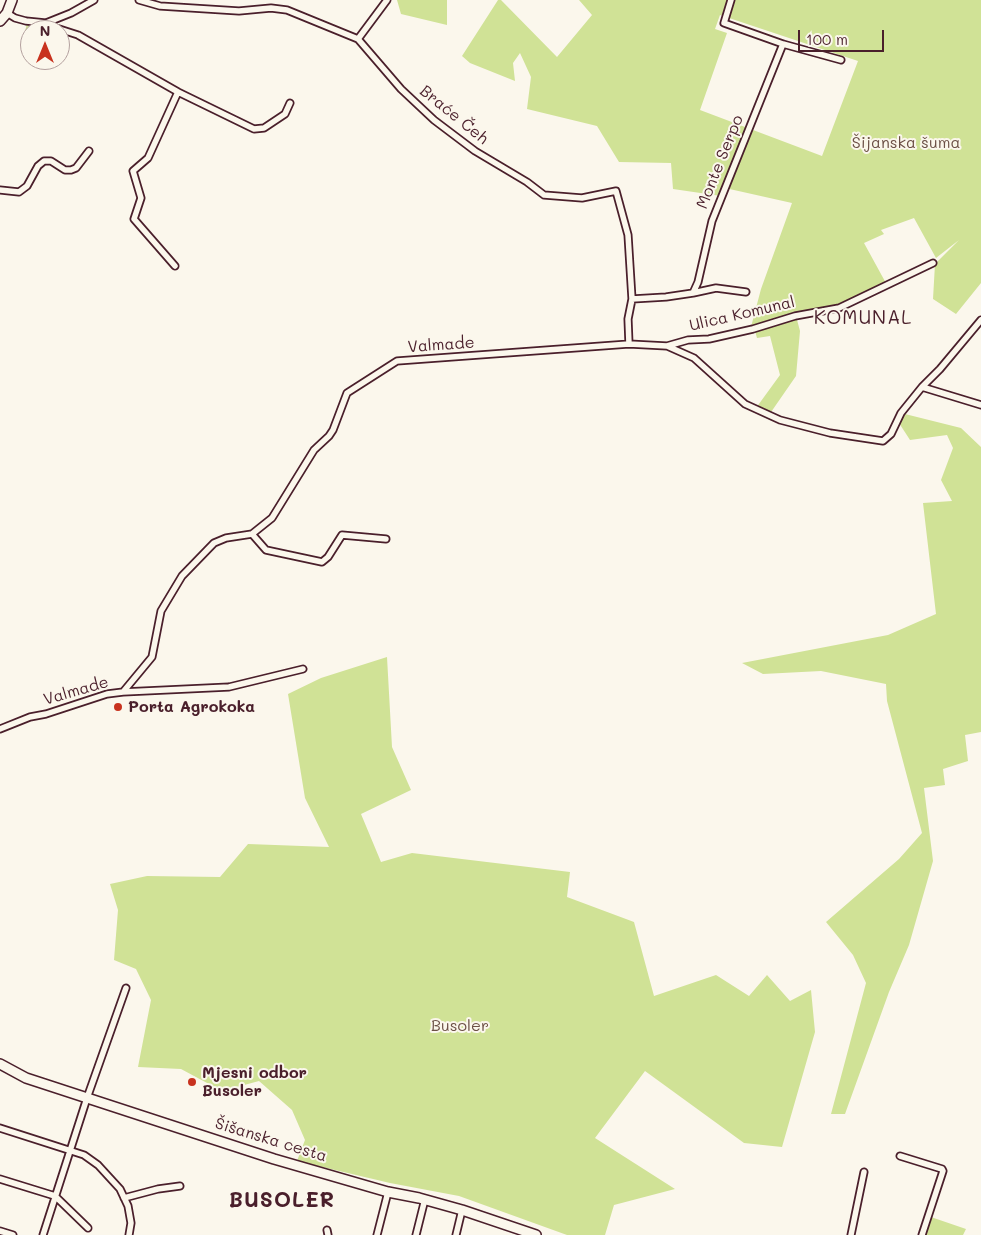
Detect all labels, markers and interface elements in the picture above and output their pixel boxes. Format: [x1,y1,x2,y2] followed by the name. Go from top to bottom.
[20,20,70,70] north arrow
[801,20,887,52] scale bar
[40,21,50,40] text: N
[806,29,848,49] text: 100 m
[416,82,492,148] street label: Braće Čeh
[692,112,748,212] street label: Monte Serpo
[852,133,960,153] park label: Šijanska šuma
[687,293,797,335] street label: Ulica Komunal
[813,307,913,329] district label: KOMUNAL
[407,333,475,357] street label: Valmade
[41,673,111,709] street label: Valmade
[128,697,255,717] place label: Porta Agrokoka
[112,701,124,713] marker: Porta Agrokoka
[431,1016,489,1036] park label: Busoler
[202,1063,307,1101] place label: Mjesni odbor Busoler
[186,1076,198,1088] marker: Mjesni odbor Busoler
[213,1114,329,1166] street label: Šišanska cesta
[228,1188,336,1214] district label: BUSOLER

